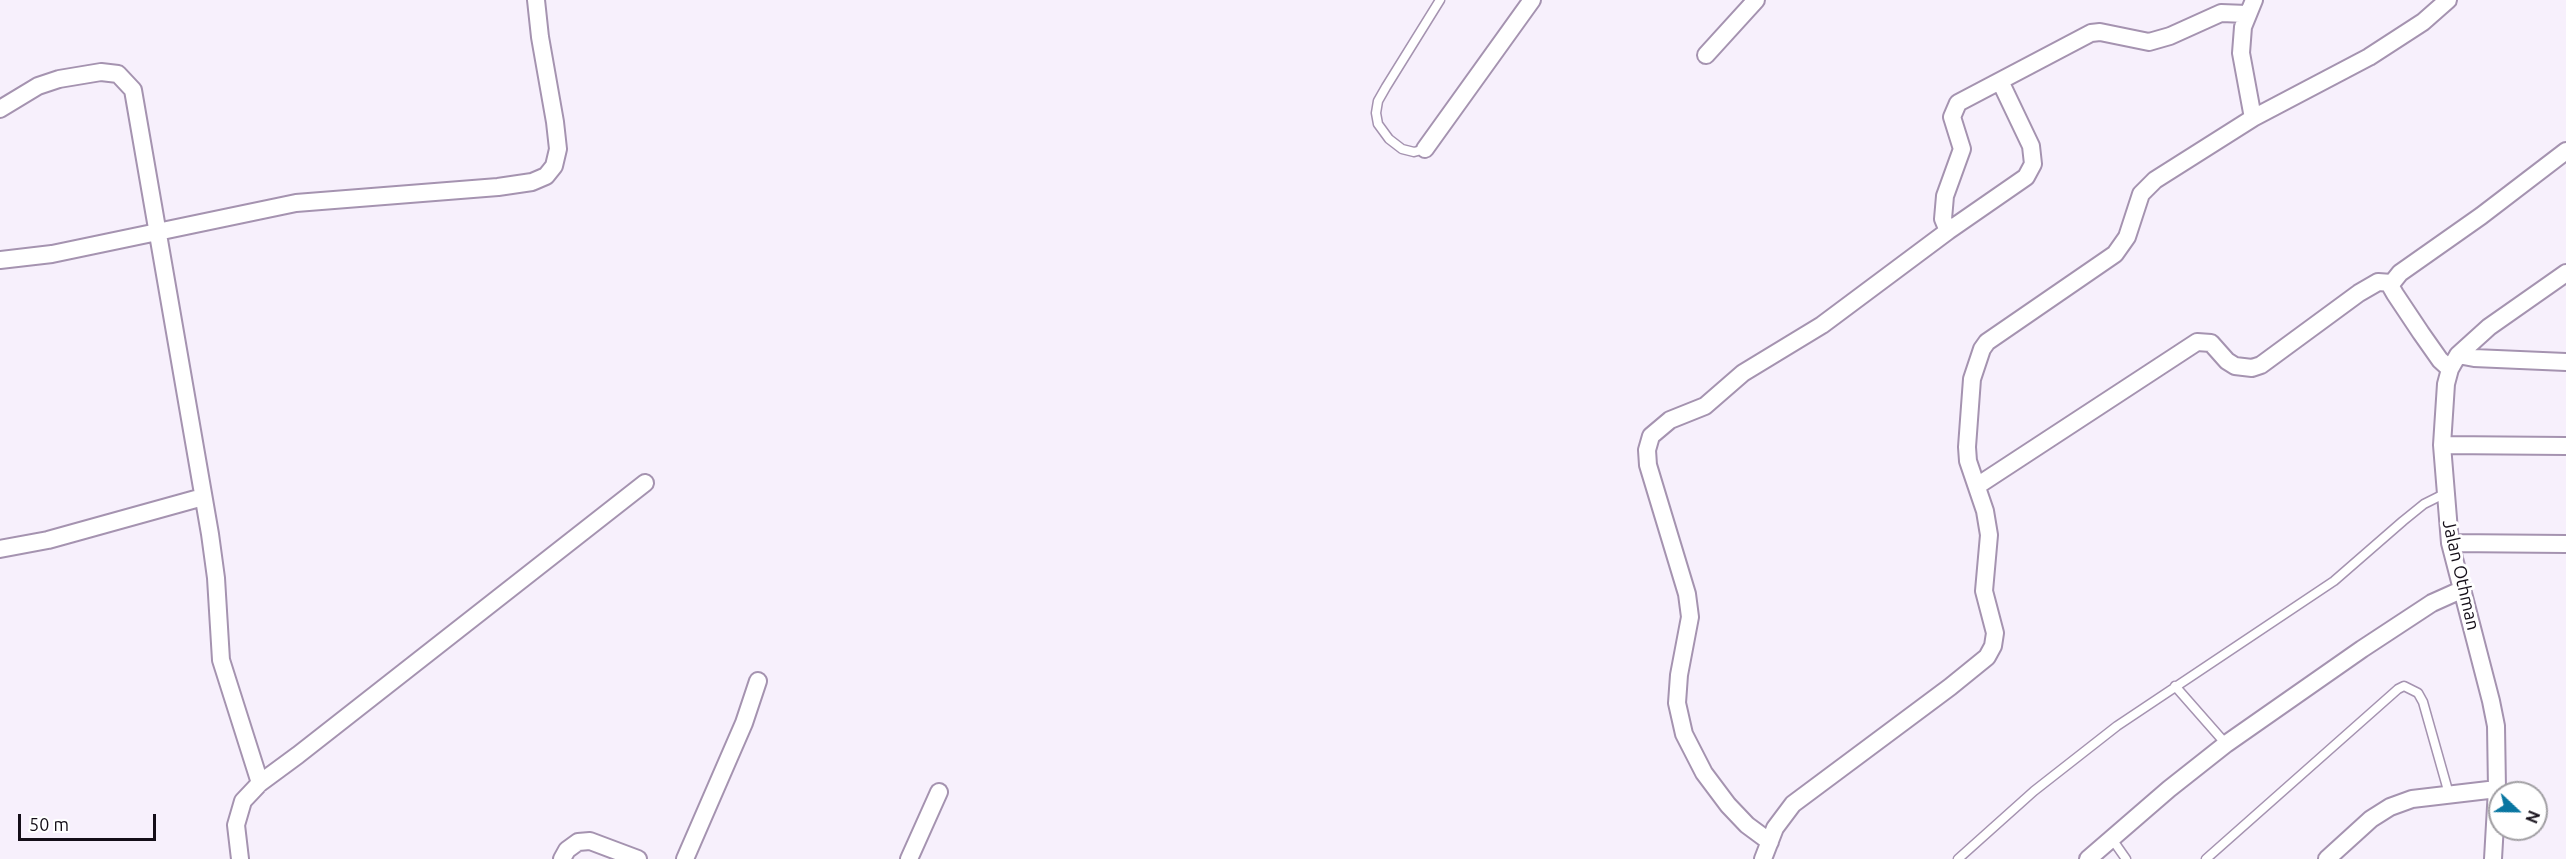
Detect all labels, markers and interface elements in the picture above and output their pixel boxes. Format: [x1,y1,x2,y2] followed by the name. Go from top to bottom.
[2438,518,2484,632] street label: Jalan Othman
[2488,781,2548,841] north arrow
[21,802,159,840] scale bar
[2522,808,2543,826] text: N
[29,814,69,834] text: 50 m

